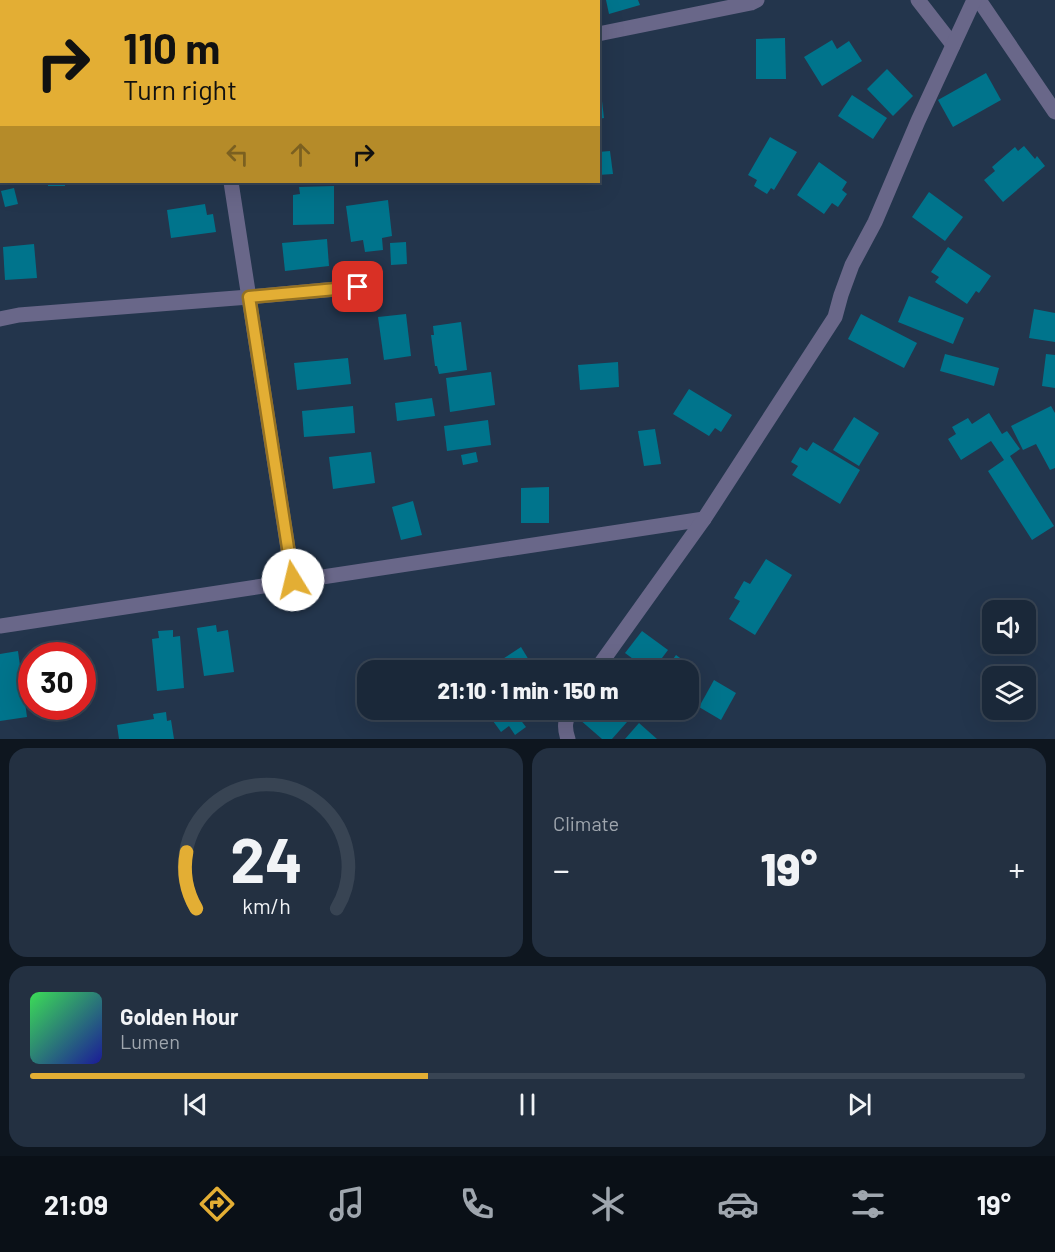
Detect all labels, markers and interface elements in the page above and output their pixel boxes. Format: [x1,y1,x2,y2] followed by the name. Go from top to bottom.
[123,22,220,72] text: 110 m
[24,24,102,102] icon: right
[123,73,237,105] text: Turn right
[221,138,254,171] icon: left
[284,138,317,171] icon: ahead
[347,138,380,171] icon: right
[332,261,383,312] pin
[341,270,374,303] icon: arrive
[261,548,325,612] position arrow
[982,600,1036,720] map controls
[982,600,1036,654] button: sound
[18,642,96,720] speed limit sign: 30
[982,666,1036,720] button: layers
[438,677,618,703] text: 21:10 · 1 min · 150 m
[553,811,619,835] text: Climate
[230,821,302,895] text: 24
[761,841,817,895] text: 19°
[553,849,570,889] text: −
[1009,849,1025,889] text: +
[242,894,290,919] text: km/h
[120,1003,238,1029] text: Golden Hour
[120,1029,180,1053] text: Lumen
[179,1088,212,1121] icon: previous
[511,1088,544,1121] icon: pause
[843,1088,876,1121] icon: next
[196,1183,238,1225] icon: directions
[326,1183,368,1225] icon: music
[456,1183,498,1225] icon: phone
[587,1183,629,1225] icon: climate
[717,1183,759,1225] icon: car
[847,1183,889,1225] icon: filters
[44,1188,108,1220] text: 21:09
[977,1188,1011,1220] text: 19°

